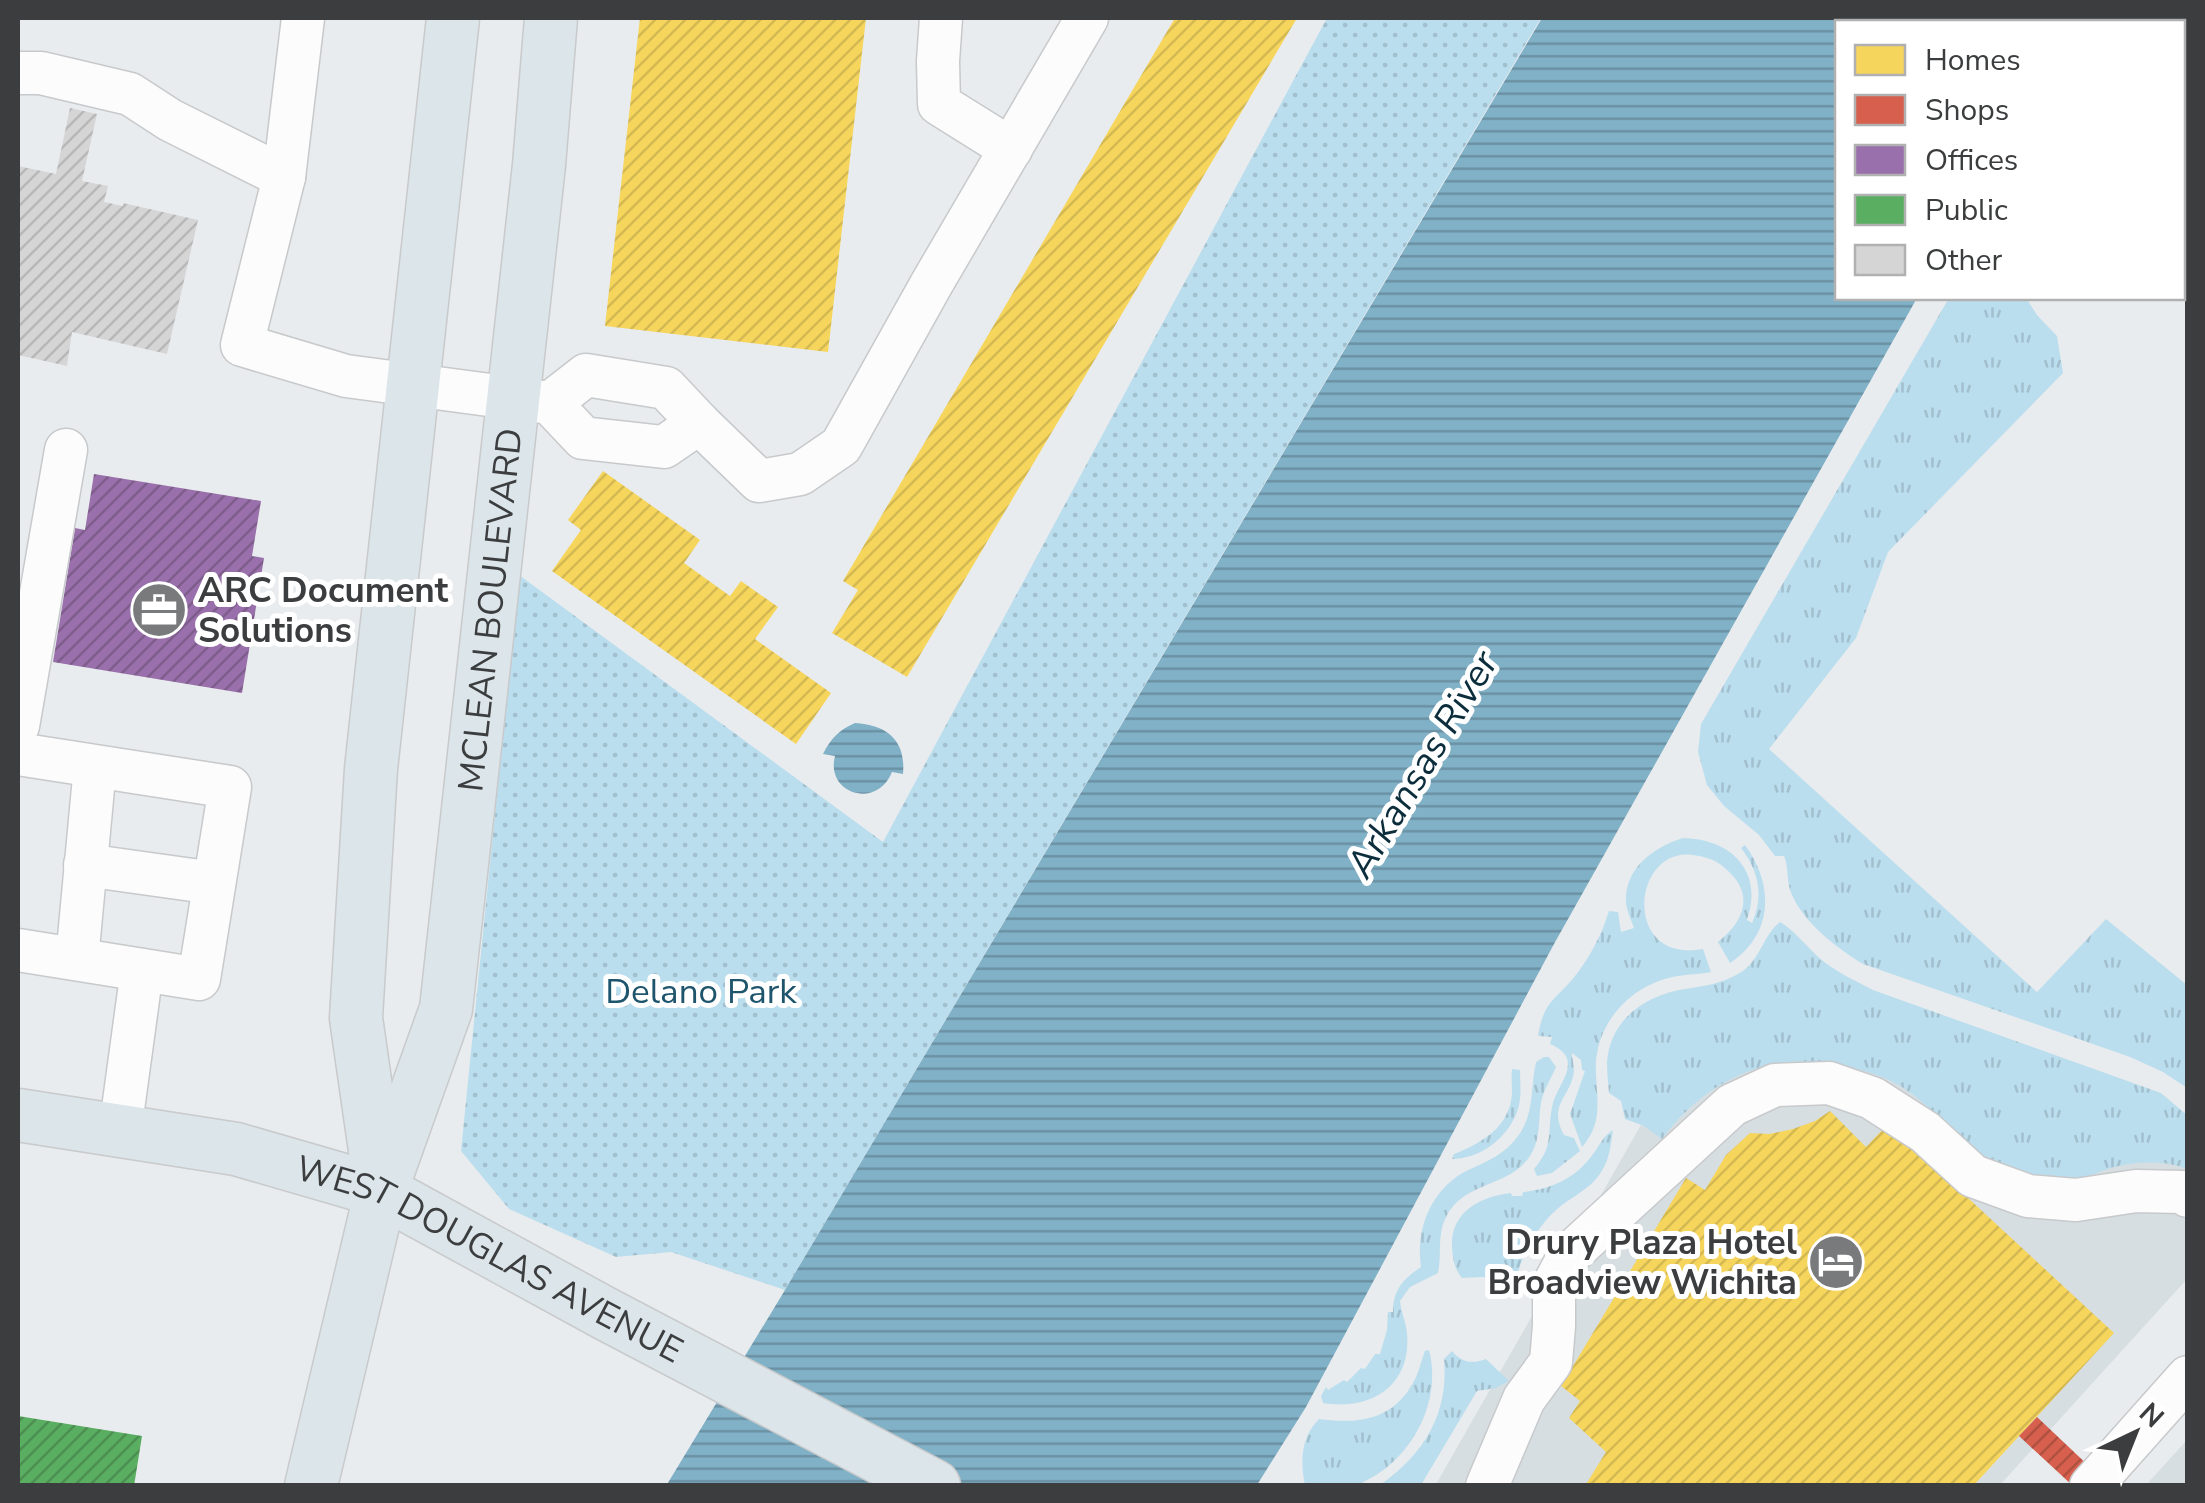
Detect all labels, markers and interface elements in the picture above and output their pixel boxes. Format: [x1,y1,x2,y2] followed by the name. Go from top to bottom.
[1835,20,2185,300] legend
[1925,40,2021,81] text: Homes
[1925,90,2009,131] text: Shops
[1925,140,2018,181] text: Offices
[1925,190,2008,231] text: Public
[1925,240,2003,281] text: Other
[447,426,534,794] street label: MCLEAN BOULEVARD
[198,567,449,654] place label: ARC Document Solutions
[129,580,189,640] office icon: ARC Document Solutions
[1334,640,1511,888] water label: Arkansas River
[605,968,797,1015] park label: Delano Park
[290,1145,691,1374] street label: WEST DOUGLAS AVENUE
[1487,1219,1797,1306] place label: Drury Plaza Hotel Broadview Wichita
[1806,1232,1866,1292] hotel icon: Drury Plaza Hotel Broadview Wichita
[2085,1383,2185,1483] north arrow
[2131,1394,2172,1436] text: N

